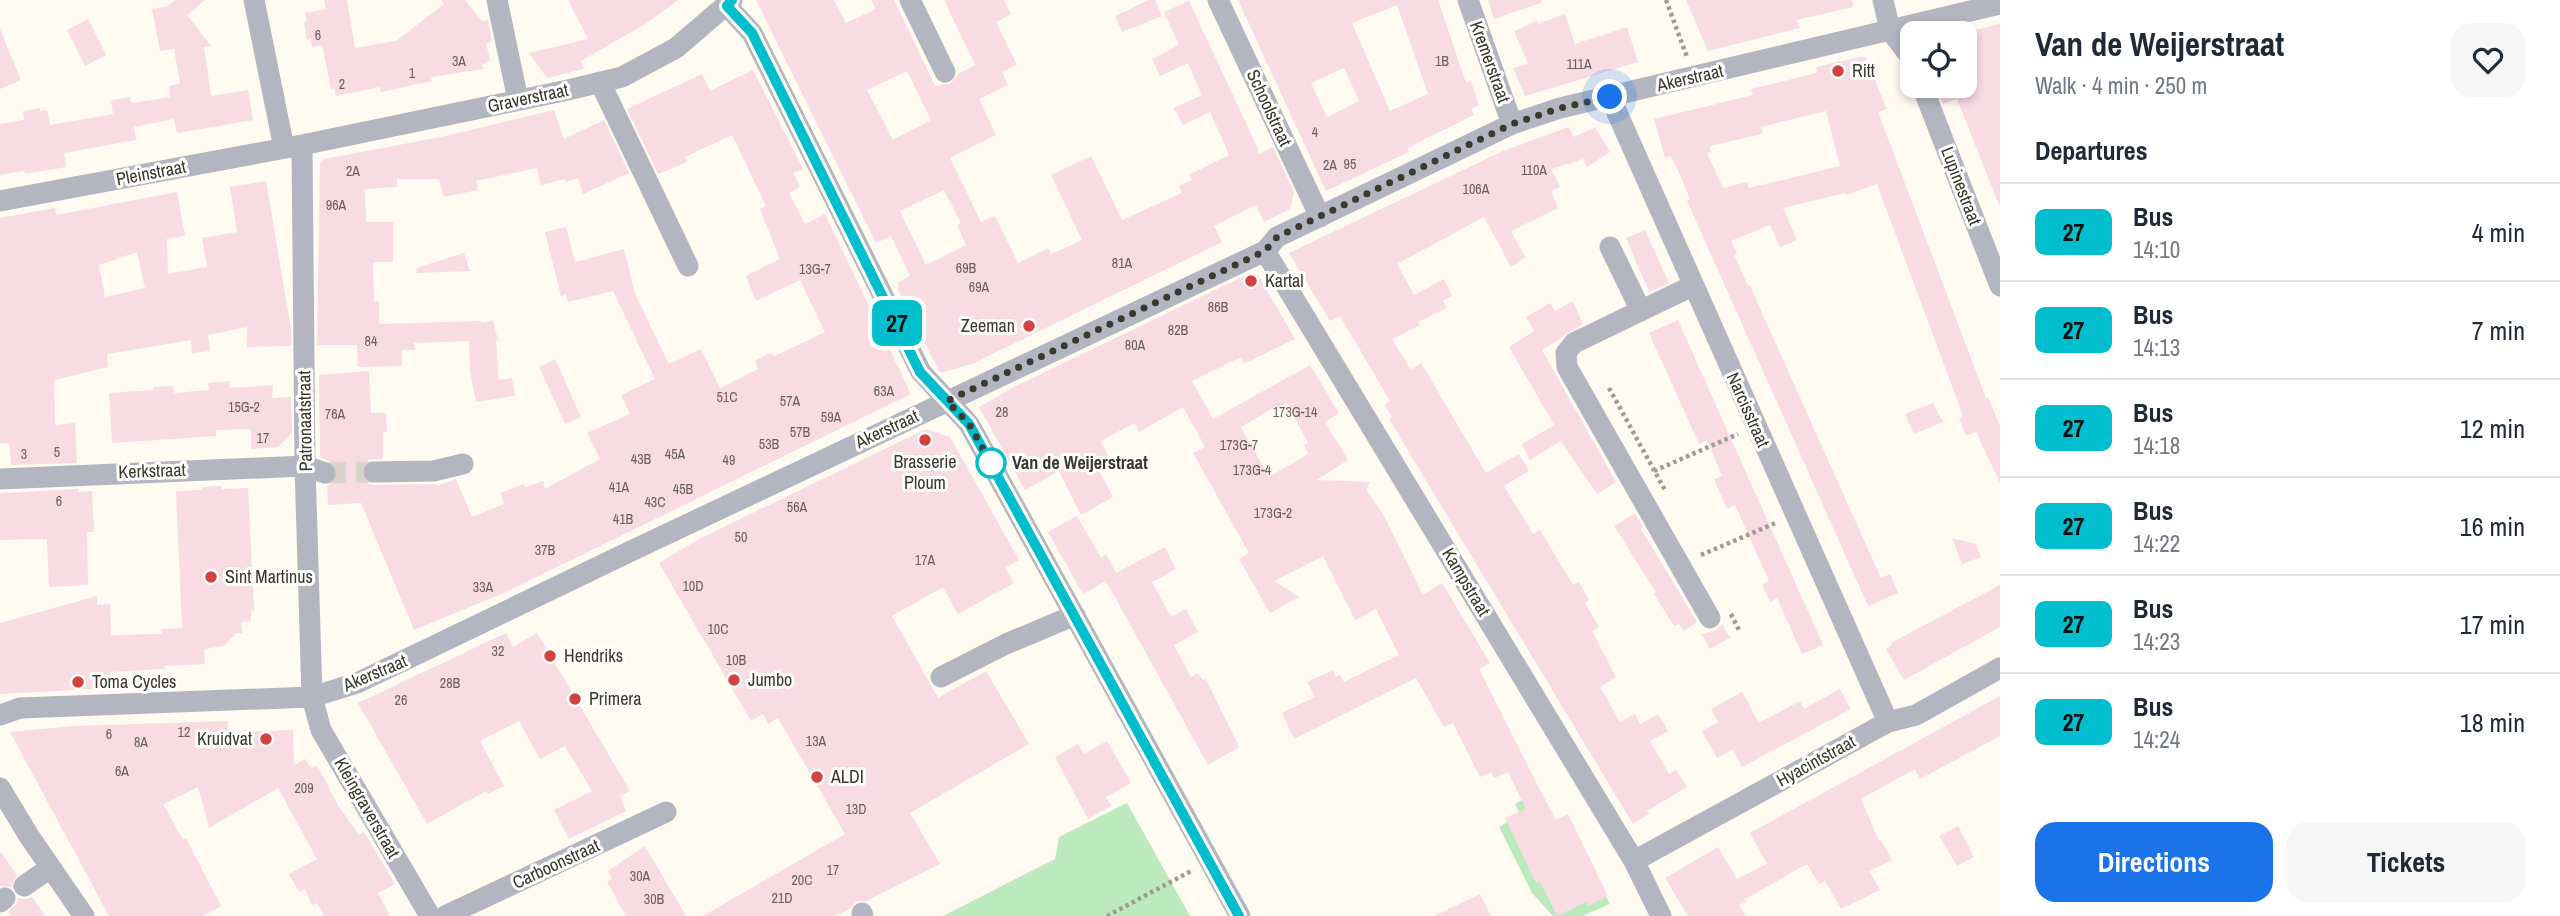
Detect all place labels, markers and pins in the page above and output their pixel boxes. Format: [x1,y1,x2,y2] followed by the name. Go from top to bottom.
[1852,58,1875,83] place label: Ritt
[1830,63,1846,79] marker: Ritt
[1265,268,1304,293] place label: Kartal
[1243,273,1259,289] marker: Kartal
[961,313,1015,338] place label: Zeeman
[1021,318,1037,334] marker: Zeeman
[917,432,933,448] marker: Brasserie Ploum
[976,448,1006,478] marker: Van de Weijerstraat
[893,449,957,495] place label: Brasserie Ploum
[1012,450,1148,475] place label: Van de Weijerstraat
[225,564,313,589] place label: Sint Martinus
[203,569,219,585] marker: Sint Martinus
[564,643,623,668] place label: Hendriks
[542,648,558,664] marker: Hendriks
[748,667,792,692] place label: Jumbo
[92,669,176,694] place label: Toma Cycles
[726,672,742,688] marker: Jumbo
[70,674,86,690] marker: Toma Cycles
[589,686,642,711] place label: Primera
[567,691,583,707] marker: Primera
[197,726,252,751] place label: Kruidvat
[258,731,274,747] marker: Kruidvat
[830,764,864,789] place label: ALDI
[809,769,825,785] marker: ALDI

